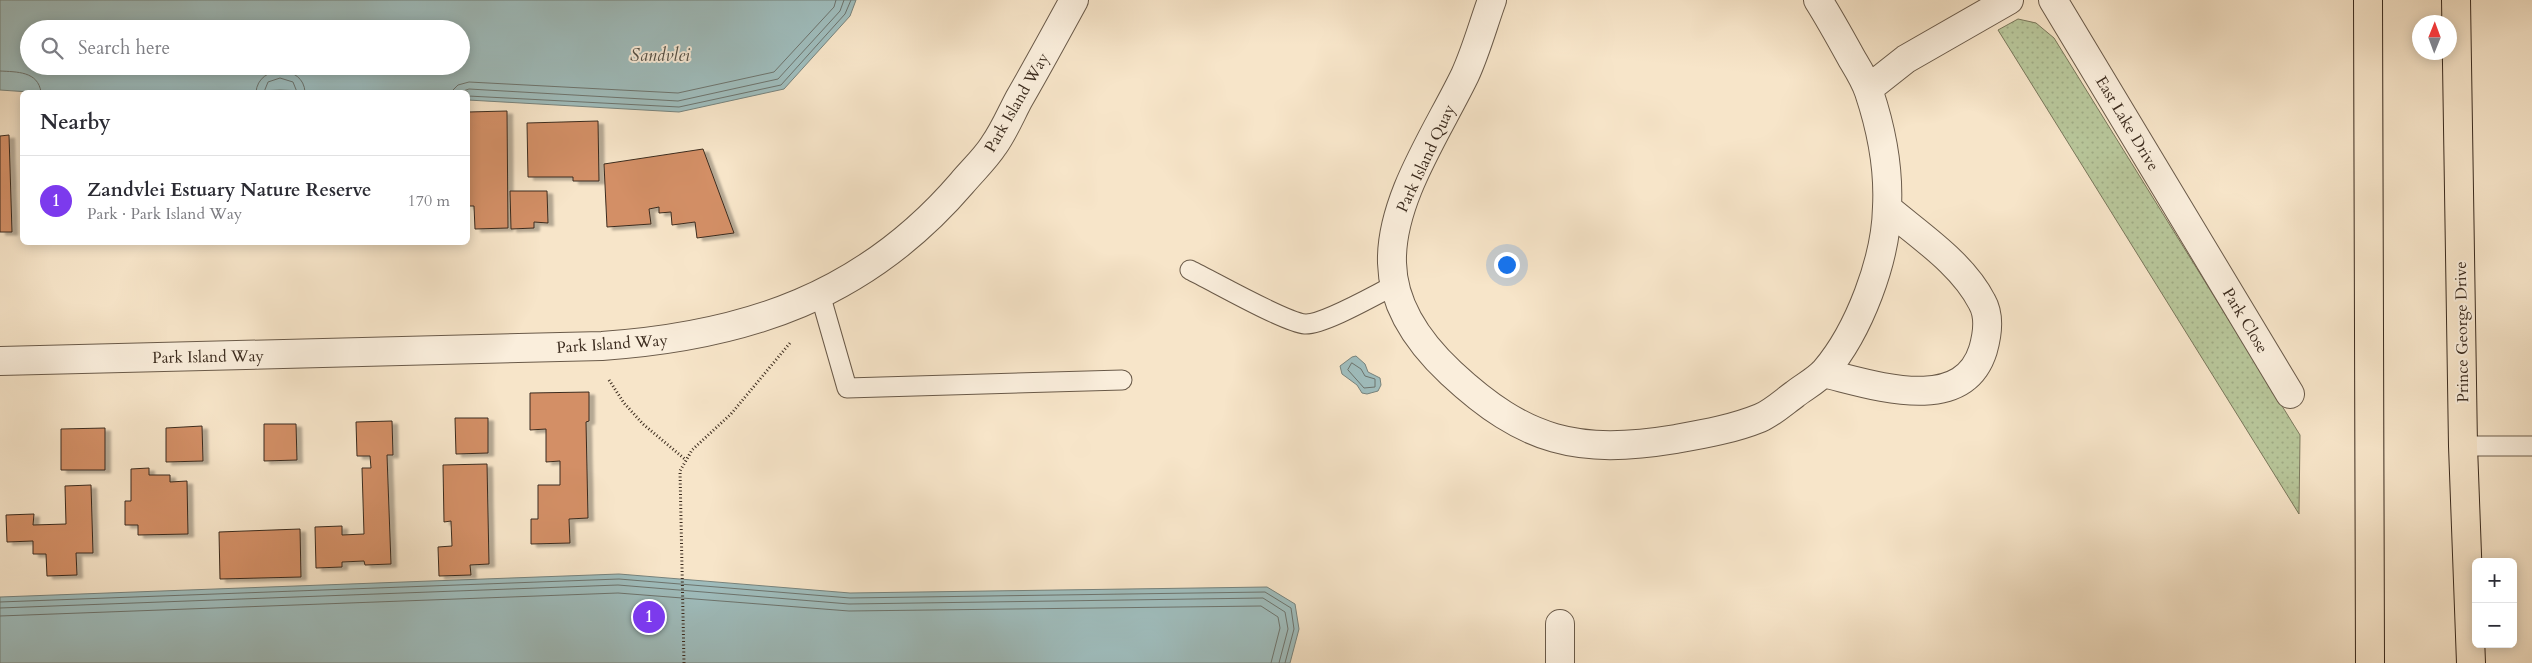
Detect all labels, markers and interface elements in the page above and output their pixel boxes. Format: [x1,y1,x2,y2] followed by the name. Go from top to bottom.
[2412,15,2457,60] north arrow
[20,20,470,75] search box
[38,34,66,62] icon: search
[78,35,170,61] text: Search here
[630,43,691,68] water label: Sandvlei
[979,48,1055,156] street label: Park Island Way
[2090,72,2164,175] street label: East Lake Drive
[1391,100,1461,216] street label: Park Island Quay
[40,108,111,137] text: Nearby
[87,177,371,203] text: Zandvlei Estuary Nature Reserve
[52,190,60,212] text: 1
[408,190,450,212] text: 170 m
[87,203,242,225] text: Park · Park Island Way
[1494,252,1520,278] your location
[2450,261,2474,403] street label: Prince George Drive
[2217,284,2273,357] street label: Park Close
[556,329,669,359] street label: Park Island Way
[152,345,265,369] street label: Park Island Way
[2472,558,2517,648] map controls
[2472,558,2517,603] button: +
[633,598,665,636] pin: 1
[2472,603,2517,648] button: −

